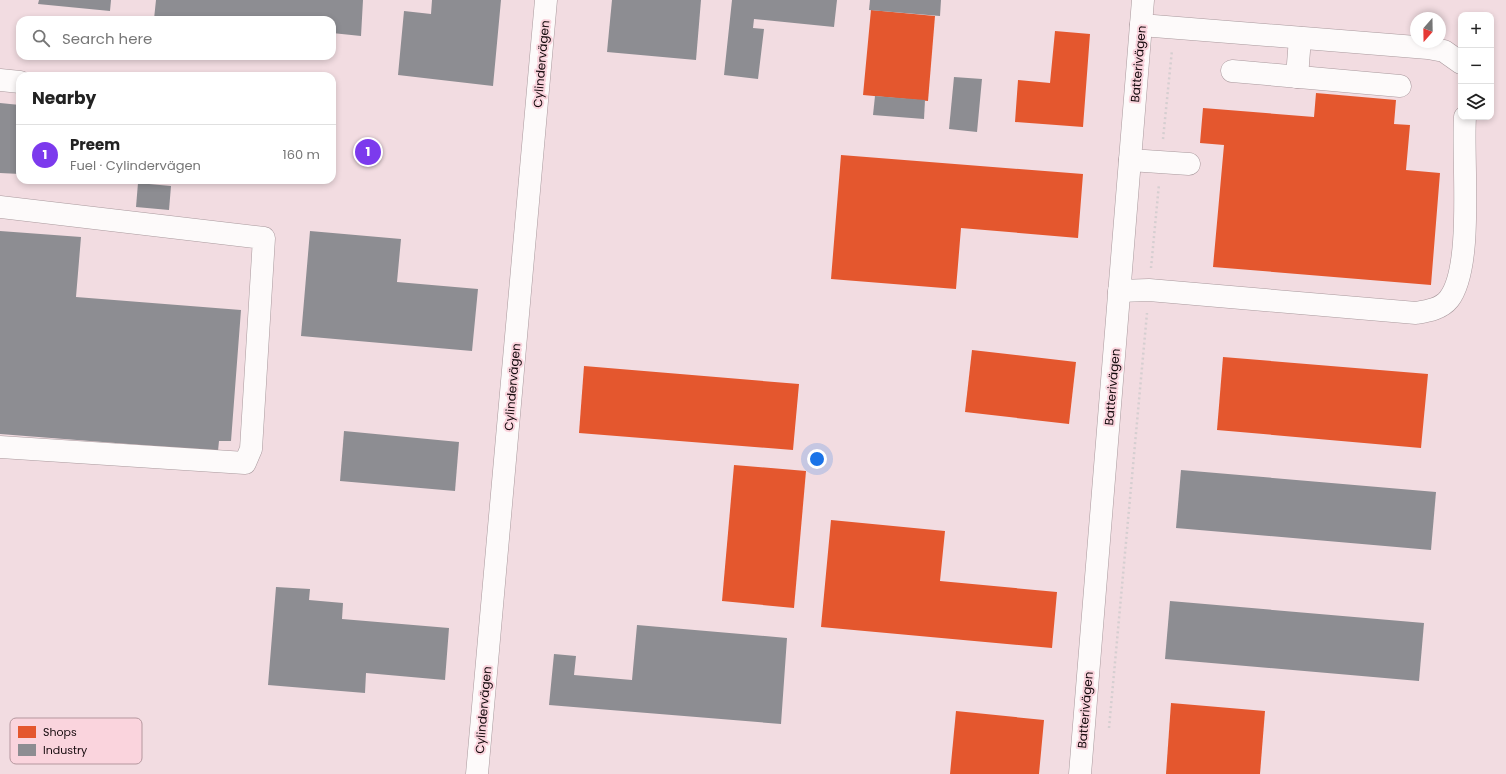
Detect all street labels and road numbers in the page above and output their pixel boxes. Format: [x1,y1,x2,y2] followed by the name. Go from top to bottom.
[529,20,553,108] street label: Cylindervägen
[1126,25,1150,103] street label: Batterivägen
[500,343,524,431] street label: Cylindervägen
[1100,348,1124,426] street label: Batterivägen
[471,666,495,754] street label: Cylindervägen
[1073,671,1097,749] street label: Batterivägen

